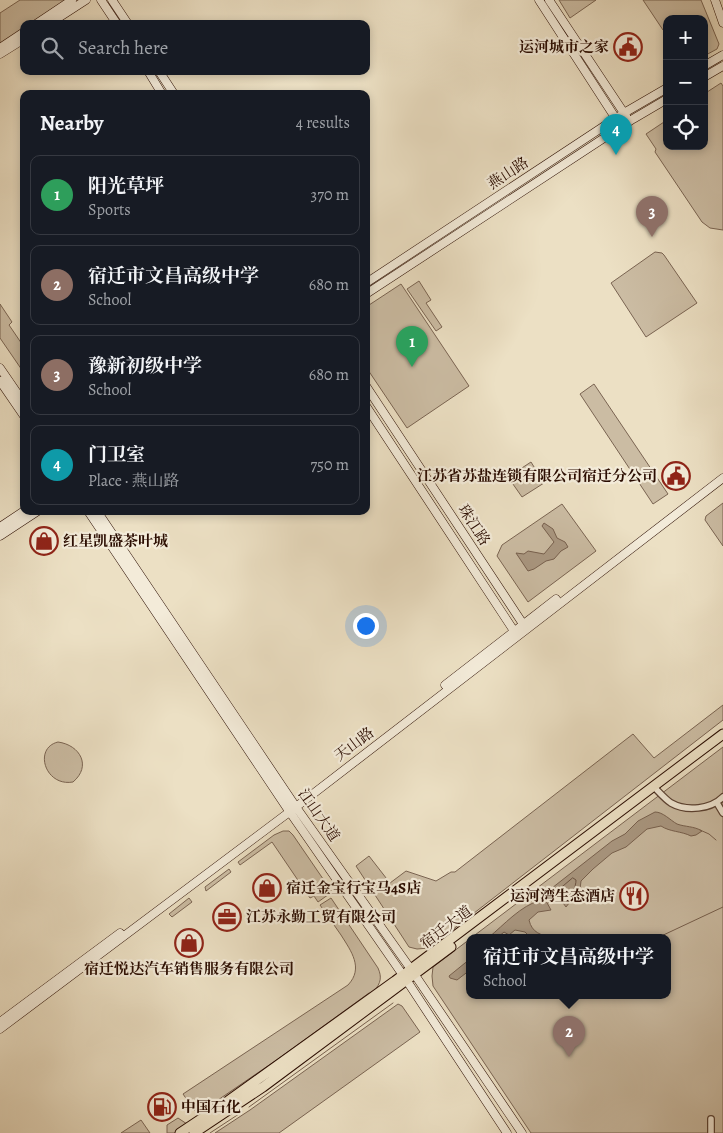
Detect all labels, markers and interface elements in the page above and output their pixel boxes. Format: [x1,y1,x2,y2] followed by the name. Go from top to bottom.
[663,15,708,150] map controls
[663,15,708,60] button: +
[20,20,370,75] search box
[613,32,643,62] public building icon: 运河城市之家
[38,34,66,62] icon: search
[78,35,168,61] text: Search here
[519,37,609,57] place label: 运河城市之家
[663,60,708,105] button: −
[663,105,708,150] button: locate
[40,109,103,137] text: Nearby
[296,112,350,134] text: 4 results
[600,114,632,155] pin: 4
[484,152,532,194] street label: 燕山路
[88,173,164,199] text: 阳光草坪
[54,184,60,206] text: 1
[311,184,349,206] text: 370 m
[636,196,668,237] pin: 3
[88,199,131,221] text: Sports
[88,263,259,289] text: 宿迁市文昌高级中学
[53,274,61,296] text: 2
[309,274,349,296] text: 680 m
[88,289,131,311] text: School
[396,326,428,367] pin: 1
[88,353,202,379] text: 豫新初级中学
[54,364,60,386] text: 3
[309,364,349,386] text: 680 m
[88,379,131,401] text: School
[88,442,145,468] text: 门卫室
[53,454,61,476] text: 4
[310,454,349,476] text: 750 m
[661,461,691,491] public building icon: 江苏省苏盐连锁有限公司宿迁分公司
[417,466,657,486] place label: 江苏省苏盐连锁有限公司宿迁分公司
[88,470,179,492] text: Place · 燕山路
[453,501,495,549] street label: 珠江路
[29,526,59,556] shop icon: 红星凯盛茶叶城
[63,531,168,551] place label: 红星凯盛茶叶城
[353,613,379,639] your location
[330,722,378,766] street label: 天山路
[294,785,344,845] street label: 江山大道
[252,873,282,903] shop icon: 宿迁金宝行宝马4S店
[286,878,421,898] place label: 宿迁金宝行宝马4S店
[619,881,649,911] restaurant icon: 运河湾生态酒店
[510,886,615,906] place label: 运河湾生态酒店
[416,901,476,953] street label: 宿迁大道
[212,902,242,932] office icon: 江苏永勤工贸有限公司
[246,907,396,927] place label: 江苏永勤工贸有限公司
[174,928,204,958] shop icon: 宿迁悦达汽车销售服务有限公司
[466,934,671,999] popup
[483,944,654,970] text: 宿迁市文昌高级中学
[84,959,294,979] place label: 宿迁悦达汽车销售服务有限公司
[483,970,526,992] text: School
[553,1016,585,1057] pin: 2
[147,1092,177,1122] fuel station icon: 中国石化
[181,1097,241,1117] place label: 中国石化

